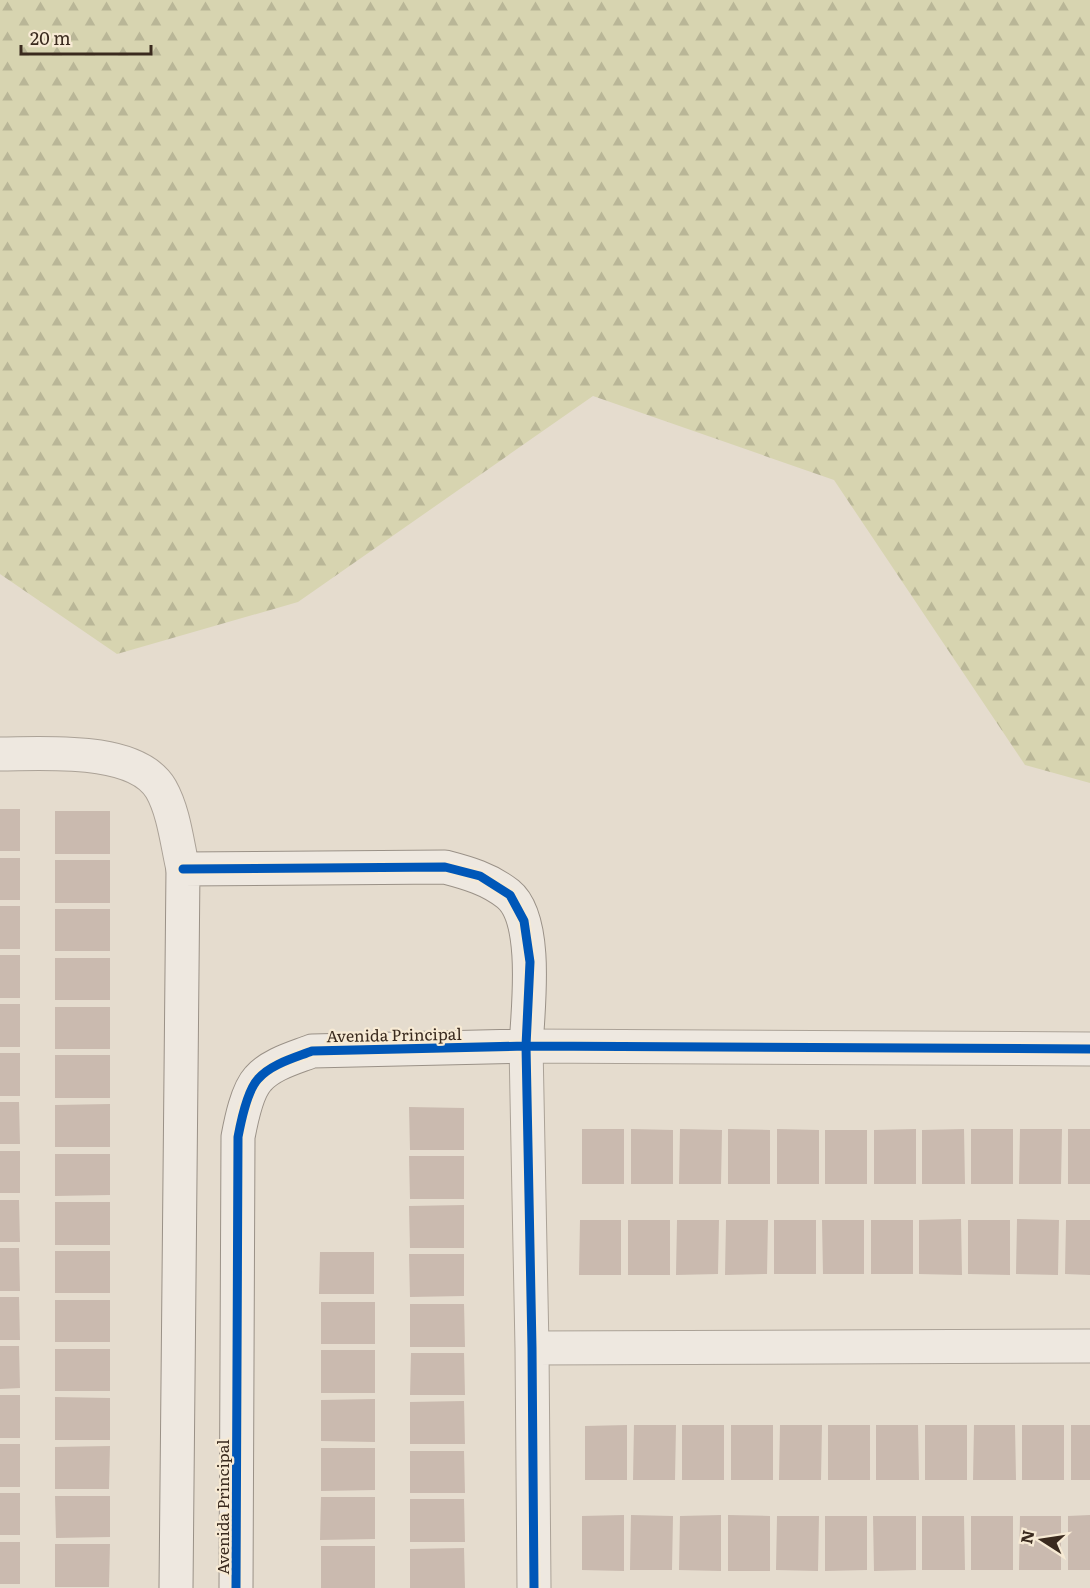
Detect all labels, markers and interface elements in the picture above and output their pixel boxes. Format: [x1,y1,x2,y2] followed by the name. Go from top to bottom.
[21,18,152,56] scale bar
[30,24,71,51] text: 20 m
[326,1021,462,1047] street label: Avenida Principal
[210,1439,234,1575] street label: Avenida Principal
[1012,1510,1072,1570] north arrow
[1013,1528,1039,1546] text: N

